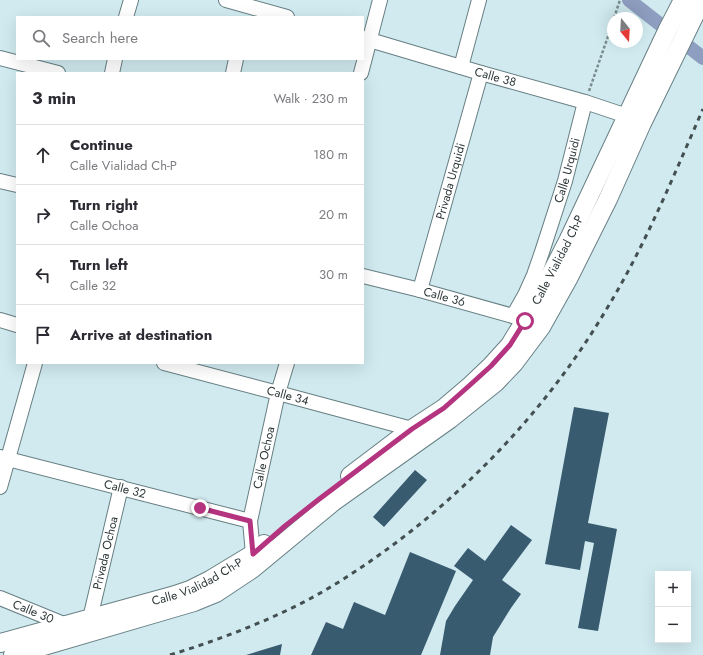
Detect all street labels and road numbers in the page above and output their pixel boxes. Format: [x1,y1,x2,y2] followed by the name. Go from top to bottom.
[472,63,518,91] street label: Calle 38
[549,136,585,205] street label: Calle Urquidi
[431,141,470,221] street label: Privada Urquidi
[527,212,588,308] street label: Calle Vialidad Ch-P
[421,282,467,311] street label: Calle 36
[265,381,311,410] street label: Calle 34
[248,425,279,491] street label: Calle Ochoa
[102,475,148,503] street label: Calle 32
[88,514,123,591] street label: Privada Ochoa
[150,553,246,610] street label: Calle Vialidad Ch-P
[10,595,57,628] street label: Calle 30

